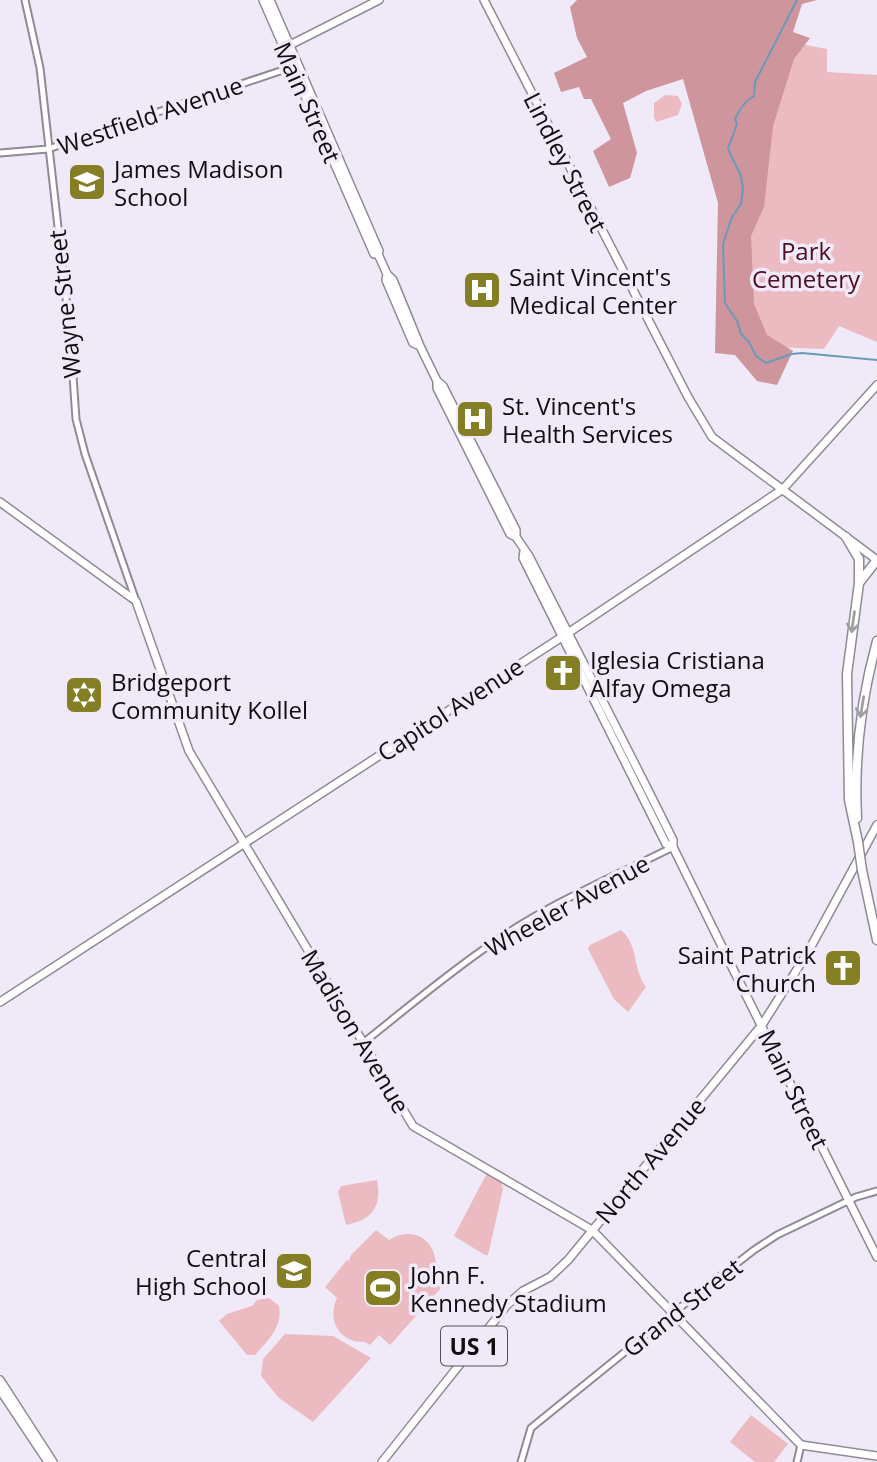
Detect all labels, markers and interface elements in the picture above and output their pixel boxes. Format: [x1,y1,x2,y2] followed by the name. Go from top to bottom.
[267,36,349,168] street label: Main Street
[53,68,247,162] street label: Westfield Avenue
[517,86,615,238] street label: Lindley Street
[112,152,283,213] place label: James Madison School
[66,161,108,203] school or university icon: James Madison School
[40,228,88,380] street label: Wayne Street
[752,234,861,295] park label: Park Cemetery
[509,260,677,321] place label: Saint Vincent's Medical Center
[461,269,503,311] hospital icon: Saint Vincent's Medical Center
[502,389,673,450] place label: St. Vincent's Health Services
[454,398,496,440] hospital icon: St. Vincent's Health Services
[847,610,860,633] one-way arrow
[590,643,765,704] place label: Iglesia Cristiana Alfay Omega
[371,649,529,769] street label: Capitol Avenue
[542,652,584,694] church icon: Iglesia Cristiana Alfay Omega
[111,665,308,726] place label: Bridgeport Community Kollel
[63,674,105,716] synagogue icon: Bridgeport Community Kollel
[855,695,868,718] one-way arrow
[479,846,655,964] street label: Wheeler Avenue
[678,938,816,999] place label: Saint Patrick Church
[294,943,418,1119] street label: Madison Avenue
[822,947,864,989] church icon: Saint Patrick Church
[751,1024,837,1154] street label: Main Street
[587,1090,713,1230] street label: North Avenue
[135,1241,267,1302] place label: Central High School
[273,1250,315,1292] school or university icon: Central High School
[615,1250,749,1364] street label: Grand Street
[408,1258,607,1319] place label: John F. Kennedy Stadium
[362,1267,404,1309] sports icon: John F. Kennedy Stadium
[441,1326,507,1366] road number: US 1

